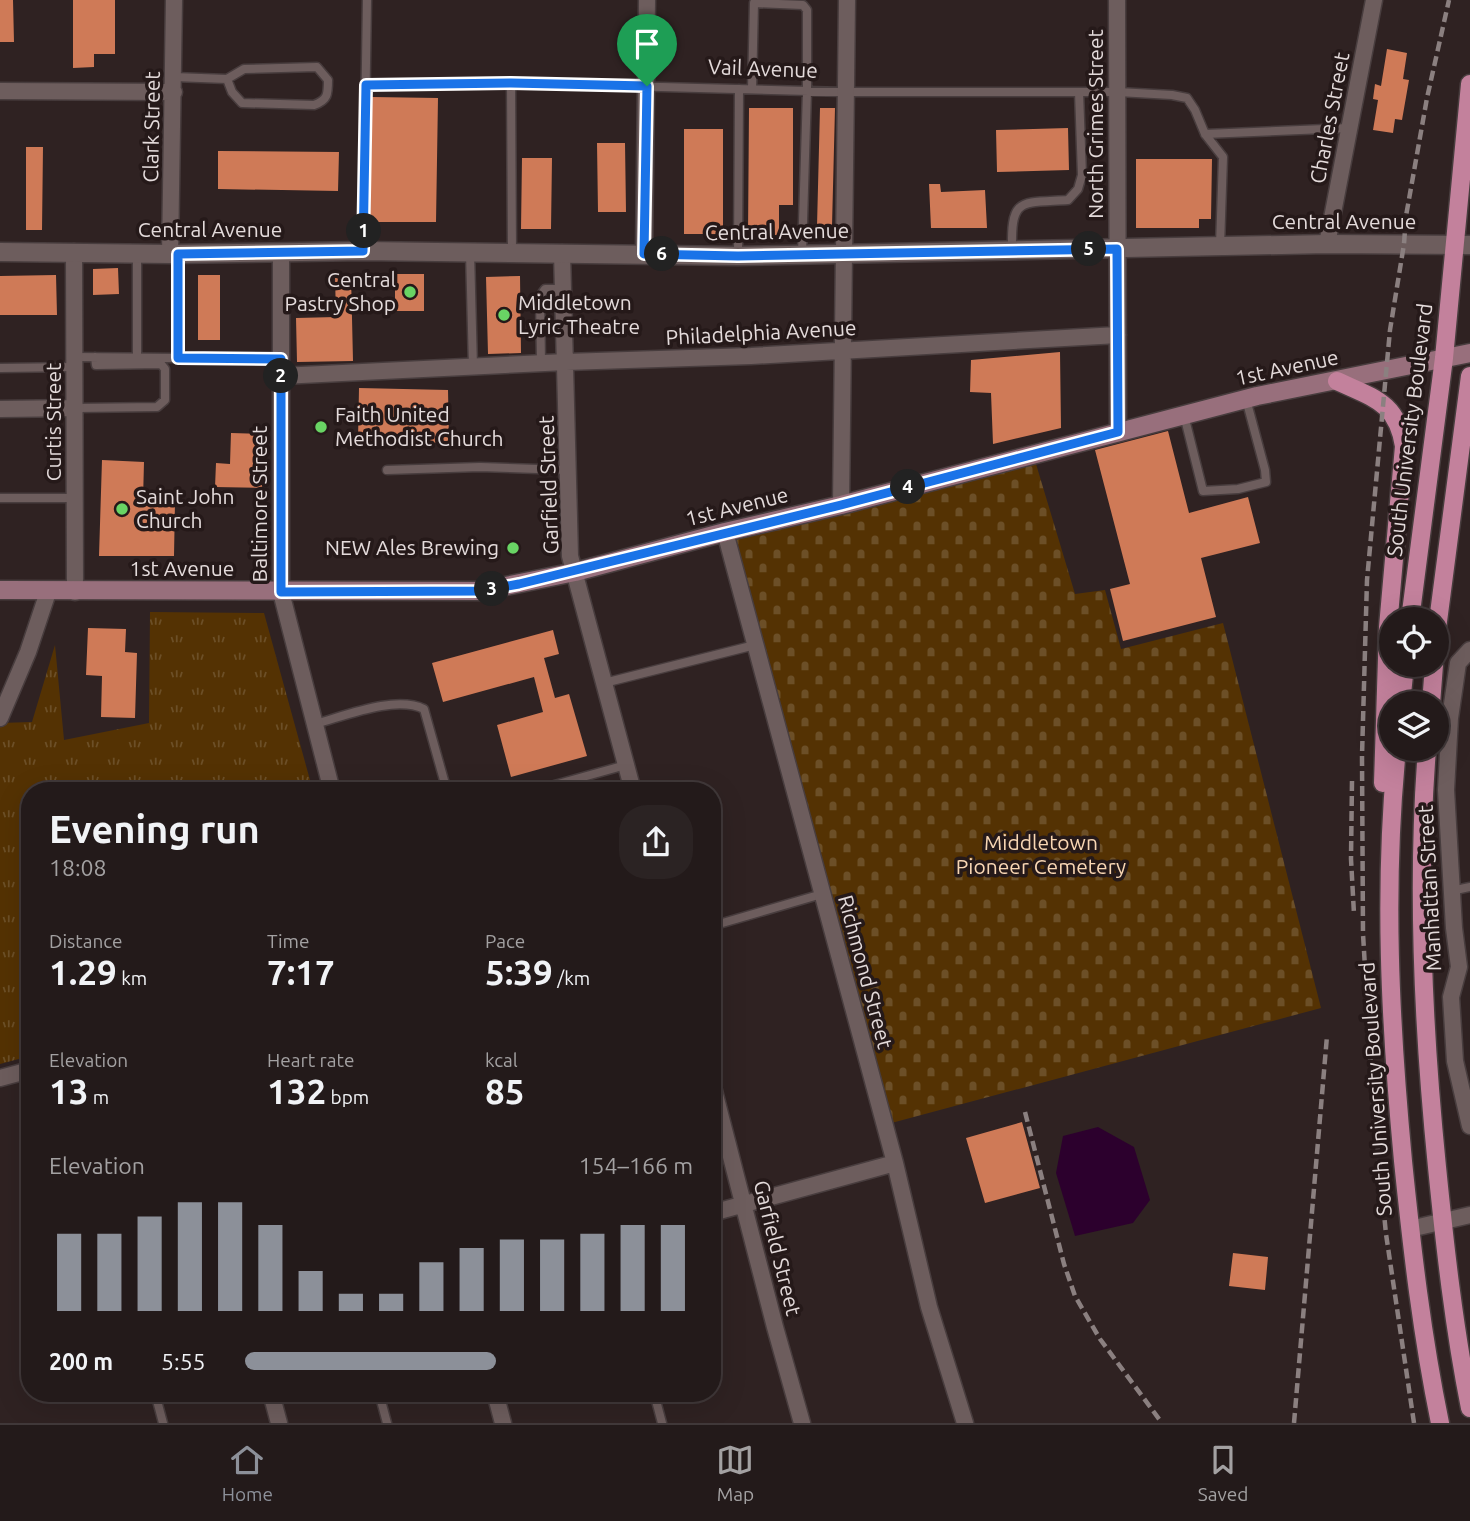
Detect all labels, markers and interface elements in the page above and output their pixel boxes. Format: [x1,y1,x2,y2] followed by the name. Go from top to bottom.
[617,14,677,86] pin
[628,25,666,63] icon: arrive
[1083,29,1107,219] street label: North Grimes Street
[1305,50,1354,186] street label: Charles Street
[708,54,818,82] street label: Vail Avenue
[138,71,164,183] street label: Clark Street
[1272,209,1416,233] street label: Central Avenue
[346,214,382,248] pin: 1
[138,217,282,241] street label: Central Avenue
[705,218,849,244] street label: Central Avenue
[358,219,369,241] text: 1
[1072,232,1106,266] pin: 5
[644,236,680,272] pin: 6
[1083,237,1094,259] text: 5
[656,242,667,264] text: 6
[285,267,396,315] place label: Central Pastry Shop
[402,284,418,300] marker: Central Pastry Shop
[518,290,640,338] place label: Middletown Lyric Theatre
[1382,302,1436,558] street label: South University Boulevard
[496,307,512,323] marker: Middletown Lyric Theatre
[665,315,857,349] street label: Philadelphia Avenue
[1233,344,1341,390] street label: 1st Avenue
[264,358,298,394] pin: 2
[41,363,65,481] street label: Curtis Street
[275,364,286,386] text: 2
[335,402,503,450] place label: Faith United Methodist Church
[534,415,562,555] street label: Garfield Street
[313,419,329,435] marker: Faith United Methodist Church
[247,426,271,582] street label: Baltimore Street
[890,470,926,504] pin: 4
[902,475,913,497] text: 4
[683,482,790,530] street label: 1st Avenue
[136,484,235,532] place label: Saint John Church
[114,501,130,517] marker: Saint John Church
[325,535,499,559] place label: NEW Ales Brewing
[505,540,521,556] marker: NEW Ales Brewing
[130,556,234,580] street label: 1st Avenue
[475,572,510,606] pin: 3
[486,577,497,599] text: 3
[1379,607,1449,761] map controls
[1379,607,1449,677] button: locate
[1379,691,1449,761] button: layers
[1413,804,1445,972] street label: Manhattan Street
[619,805,693,879] button: share
[49,808,260,850] text: Evening run
[956,830,1126,878] park label: Middletown Pioneer Cemetery
[49,855,107,880] text: 18:08
[834,892,898,1051] street label: Richmond Street
[49,930,123,952] text: Distance
[267,930,309,952] text: Time
[485,930,525,952] text: Pace
[49,952,117,992] text: 1.29
[267,952,335,992] text: 7:17
[485,952,553,992] text: 5:39
[1354,961,1396,1217] street label: South University Boulevard
[117,967,147,989] text: km
[553,967,590,989] text: /km
[49,1049,128,1071] text: Elevation
[267,1049,354,1071] text: Heart rate
[485,1049,518,1071] text: kcal
[49,1071,88,1111] text: 13
[267,1071,326,1111] text: 132
[485,1071,524,1111] text: 85
[88,1086,109,1108] text: m
[326,1086,369,1108] text: bpm
[49,1153,145,1178] text: Elevation
[579,1153,693,1178] text: 154–166 m
[750,1178,806,1318] street label: Garfield Street
[49,1349,113,1374] text: 200 m
[161,1349,206,1374] text: 5:55
[222,1441,273,1505] tab: Home
[716,1441,754,1505] tab: Map
[1198,1441,1248,1505] tab: Saved

